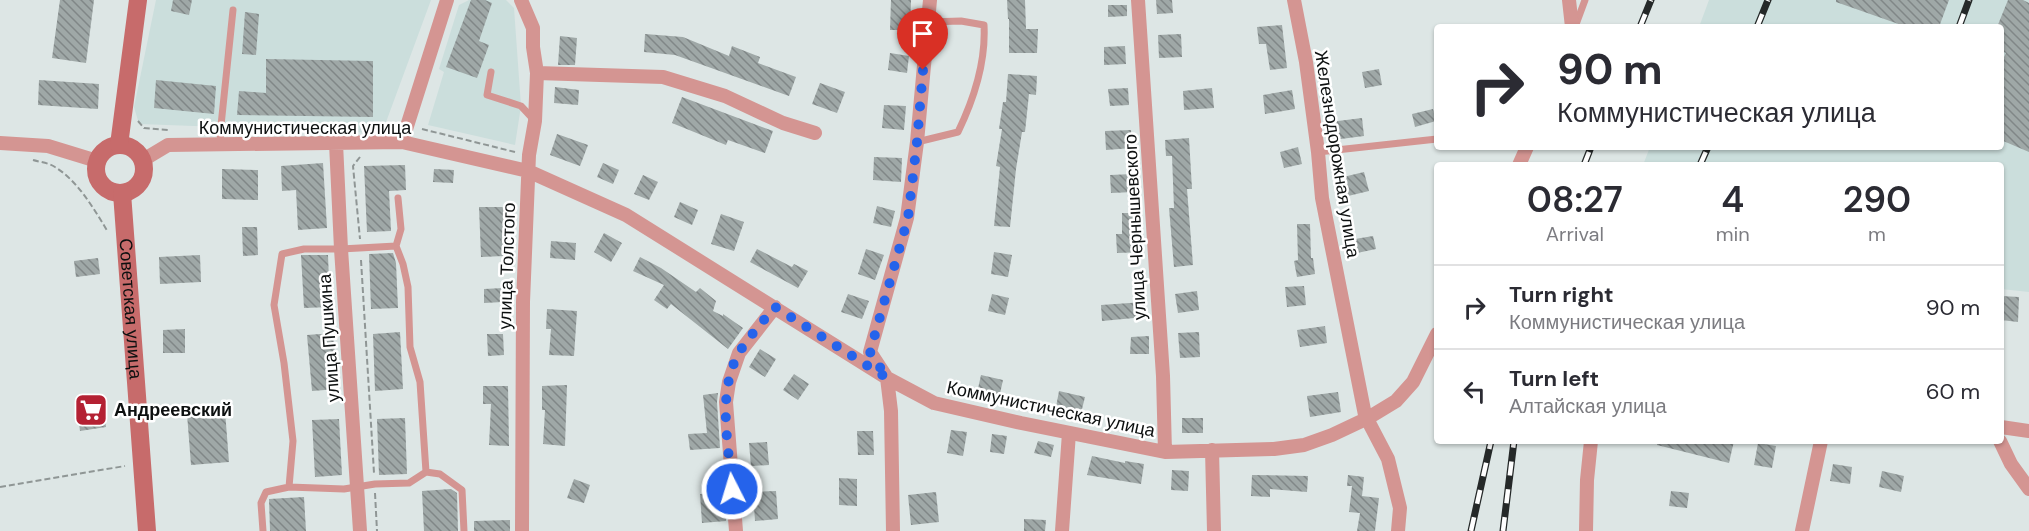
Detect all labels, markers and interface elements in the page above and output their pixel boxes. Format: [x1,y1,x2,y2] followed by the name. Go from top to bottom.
[897,8,948,70] pin
[906,17,939,50] icon: arrive
[1557,42,1663,97] text: 90 m
[1309,48,1365,261] street label: Железнодорожная улица
[1458,48,1536,126] icon: right
[1557,95,1876,130] text: Коммунистическая улица
[199,116,412,140] street label: Коммунистическая улица
[1118,133,1152,321] street label: улица Чернышевского
[1527,176,1623,223] text: 08:27
[1721,176,1744,223] text: 4
[1843,176,1911,223] text: 290
[493,202,521,330] street label: улица Толстого
[1546,221,1604,247] text: Arrival
[1716,221,1750,247] text: min
[1868,221,1886,247] text: m
[113,237,148,381] street label: Советская улица
[312,272,345,403] street label: улица Пушкина
[1509,280,1614,309] text: Turn right
[1458,291,1491,324] icon: right
[1926,293,1980,322] text: 90 m
[1509,309,1745,335] text: Коммунистическая улица
[1509,364,1599,393] text: Turn left
[945,375,1158,443] street label: Коммунистическая улица
[1458,375,1491,408] icon: left
[1926,377,1980,406] text: 60 m
[73,392,109,428] supermarket icon: Андреевский
[1509,393,1667,419] text: Алтайская улица
[114,398,232,422] place label: Андреевский
[700,457,764,521] position arrow

